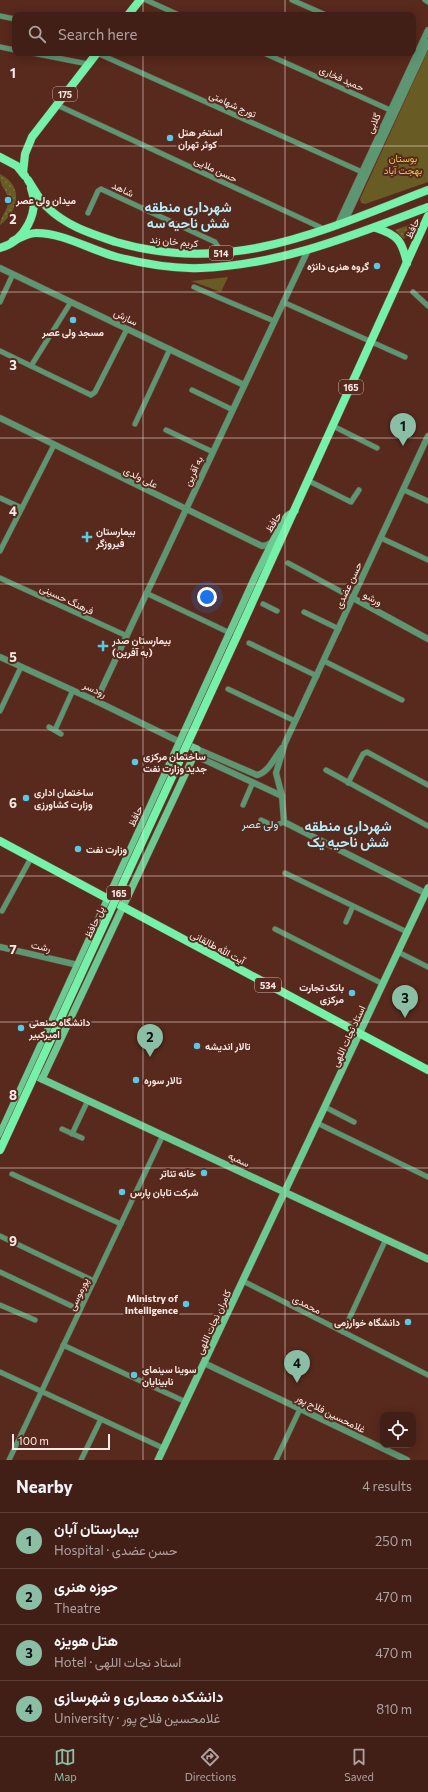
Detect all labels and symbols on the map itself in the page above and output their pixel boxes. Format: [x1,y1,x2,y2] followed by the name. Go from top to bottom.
[317,63,367,94] street label: حمید فخاری
[10,65,16,81] text: 1
[53,87,77,101] road number: 175
[207,88,258,121] street label: تورج شهامتی
[363,111,384,135] street label: گلابی
[178,126,223,151] place label: استخر هتل کوثر تهران
[165,133,175,143] marker: استخر هتل کوثر تهران
[384,152,422,177] park label: بوستان بهجت آباد
[192,154,240,185] street label: حسن ملایی
[110,179,136,199] street label: شاهد
[15,194,77,207] place label: میدان ولی عصر
[3,195,13,205] marker: میدان ولی عصر
[144,198,232,232] district label: شهرداری منطقه شش ناحیه سه
[9,211,17,227] text: 2
[402,215,422,240] street label: حافظ
[149,233,199,250] street label: کریم خان زند
[209,246,233,260] road number: 514
[307,260,369,273] place label: گروه هنری دانژه
[372,261,382,271] marker: گروه هنری دانژه
[112,306,140,329] street label: سازش
[68,315,78,325] marker: مسجد ولی عصر
[41,326,105,339] place label: مسجد ولی عصر
[9,357,17,373] text: 3
[339,380,363,394] road number: 165
[390,413,416,446] pin: 1
[181,454,206,488] street label: به آفرین
[122,464,160,491] street label: علی ولدی
[9,503,17,519] text: 4
[262,509,284,534] street label: حافظ
[95,525,136,550] place label: بیمارستان فیروزگر
[81,531,93,543] marker: بیمارستان فیروزگر
[332,559,365,611] street label: حسن عضدی
[38,581,96,618] street label: فرهنگ حسینی
[197,587,217,607] your location
[361,588,384,609] street label: ورشو
[111,634,171,659] place label: بیمارستان صدر (به آفرین)
[97,640,109,652] marker: بیمارستان صدر (به آفرین)
[9,649,17,665] text: 5
[80,678,109,700] street label: رودسر
[143,750,207,775] place label: ساختمان مرکزی جدید وزارت نفت
[130,757,140,767] marker: ساختمان مرکزی جدید وزارت نفت
[34,786,93,811] place label: ساختمان اداری وزارت کشاورزی
[21,793,31,803] marker: ساختمان اداری وزارت کشاورزی
[9,795,17,811] text: 6
[125,803,145,828] street label: حافظ
[241,817,278,831] district label: ولی عصر
[304,817,392,851] district label: شهرداری منطقه شش ناحیه یک
[86,843,128,856] place label: وزارت نفت
[73,844,83,854] marker: وزارت نفت
[107,886,131,900] road number: 165
[81,904,108,941] street label: پل حافظ
[188,928,248,968] street label: آیت الله طالقانی
[30,938,52,955] street label: رشت
[9,941,17,957] text: 7
[255,978,281,992] road number: 534
[299,981,345,1006] place label: بانک تجارت مرکزی
[392,985,418,1018] pin: 3
[347,988,357,998] marker: بانک تجارت مرکزی
[329,1003,368,1069] street label: استاد نجات اللهی
[28,1016,90,1041] place label: دانشگاه صنعتی امیرکبیر
[16,1023,26,1033] marker: دانشگاه صنعتی امیرکبیر
[137,1024,163,1057] pin: 2
[205,1040,251,1053] place label: تالار اندیشه
[192,1041,202,1051] marker: تالار اندیشه
[144,1074,182,1087] place label: تالار سوره
[131,1075,141,1085] marker: تالار سوره
[9,1087,17,1103] text: 8
[226,1149,252,1170] street label: سمیه
[159,1167,196,1180] place label: خانه تئاتر
[199,1168,209,1178] marker: خانه تئاتر
[130,1186,199,1200] place label: شرکت تابان پارس
[117,1187,127,1197] marker: شرکت تابان پارس
[9,1233,17,1249] text: 9
[65,1275,93,1313] street label: پورموسی
[193,1287,234,1357] street label: کامران نجات اللهی
[125,1292,179,1316] place label: Ministry of Intelligence
[290,1292,323,1317] street label: محمدی
[181,1299,191,1309] marker: Ministry of Intelligence
[334,1316,400,1329] place label: دانشگاه خوارزمی
[403,1317,413,1327] marker: دانشگاه خوارزمی
[284,1350,310,1383] pin: 4
[142,1363,196,1388] place label: سوینا سینمای نابینایان
[129,1370,139,1380] marker: سوینا سینمای نابینایان
[293,1391,368,1437] street label: غلامحسین فلاح‌ پور
[12,1432,110,1451] scale bar

